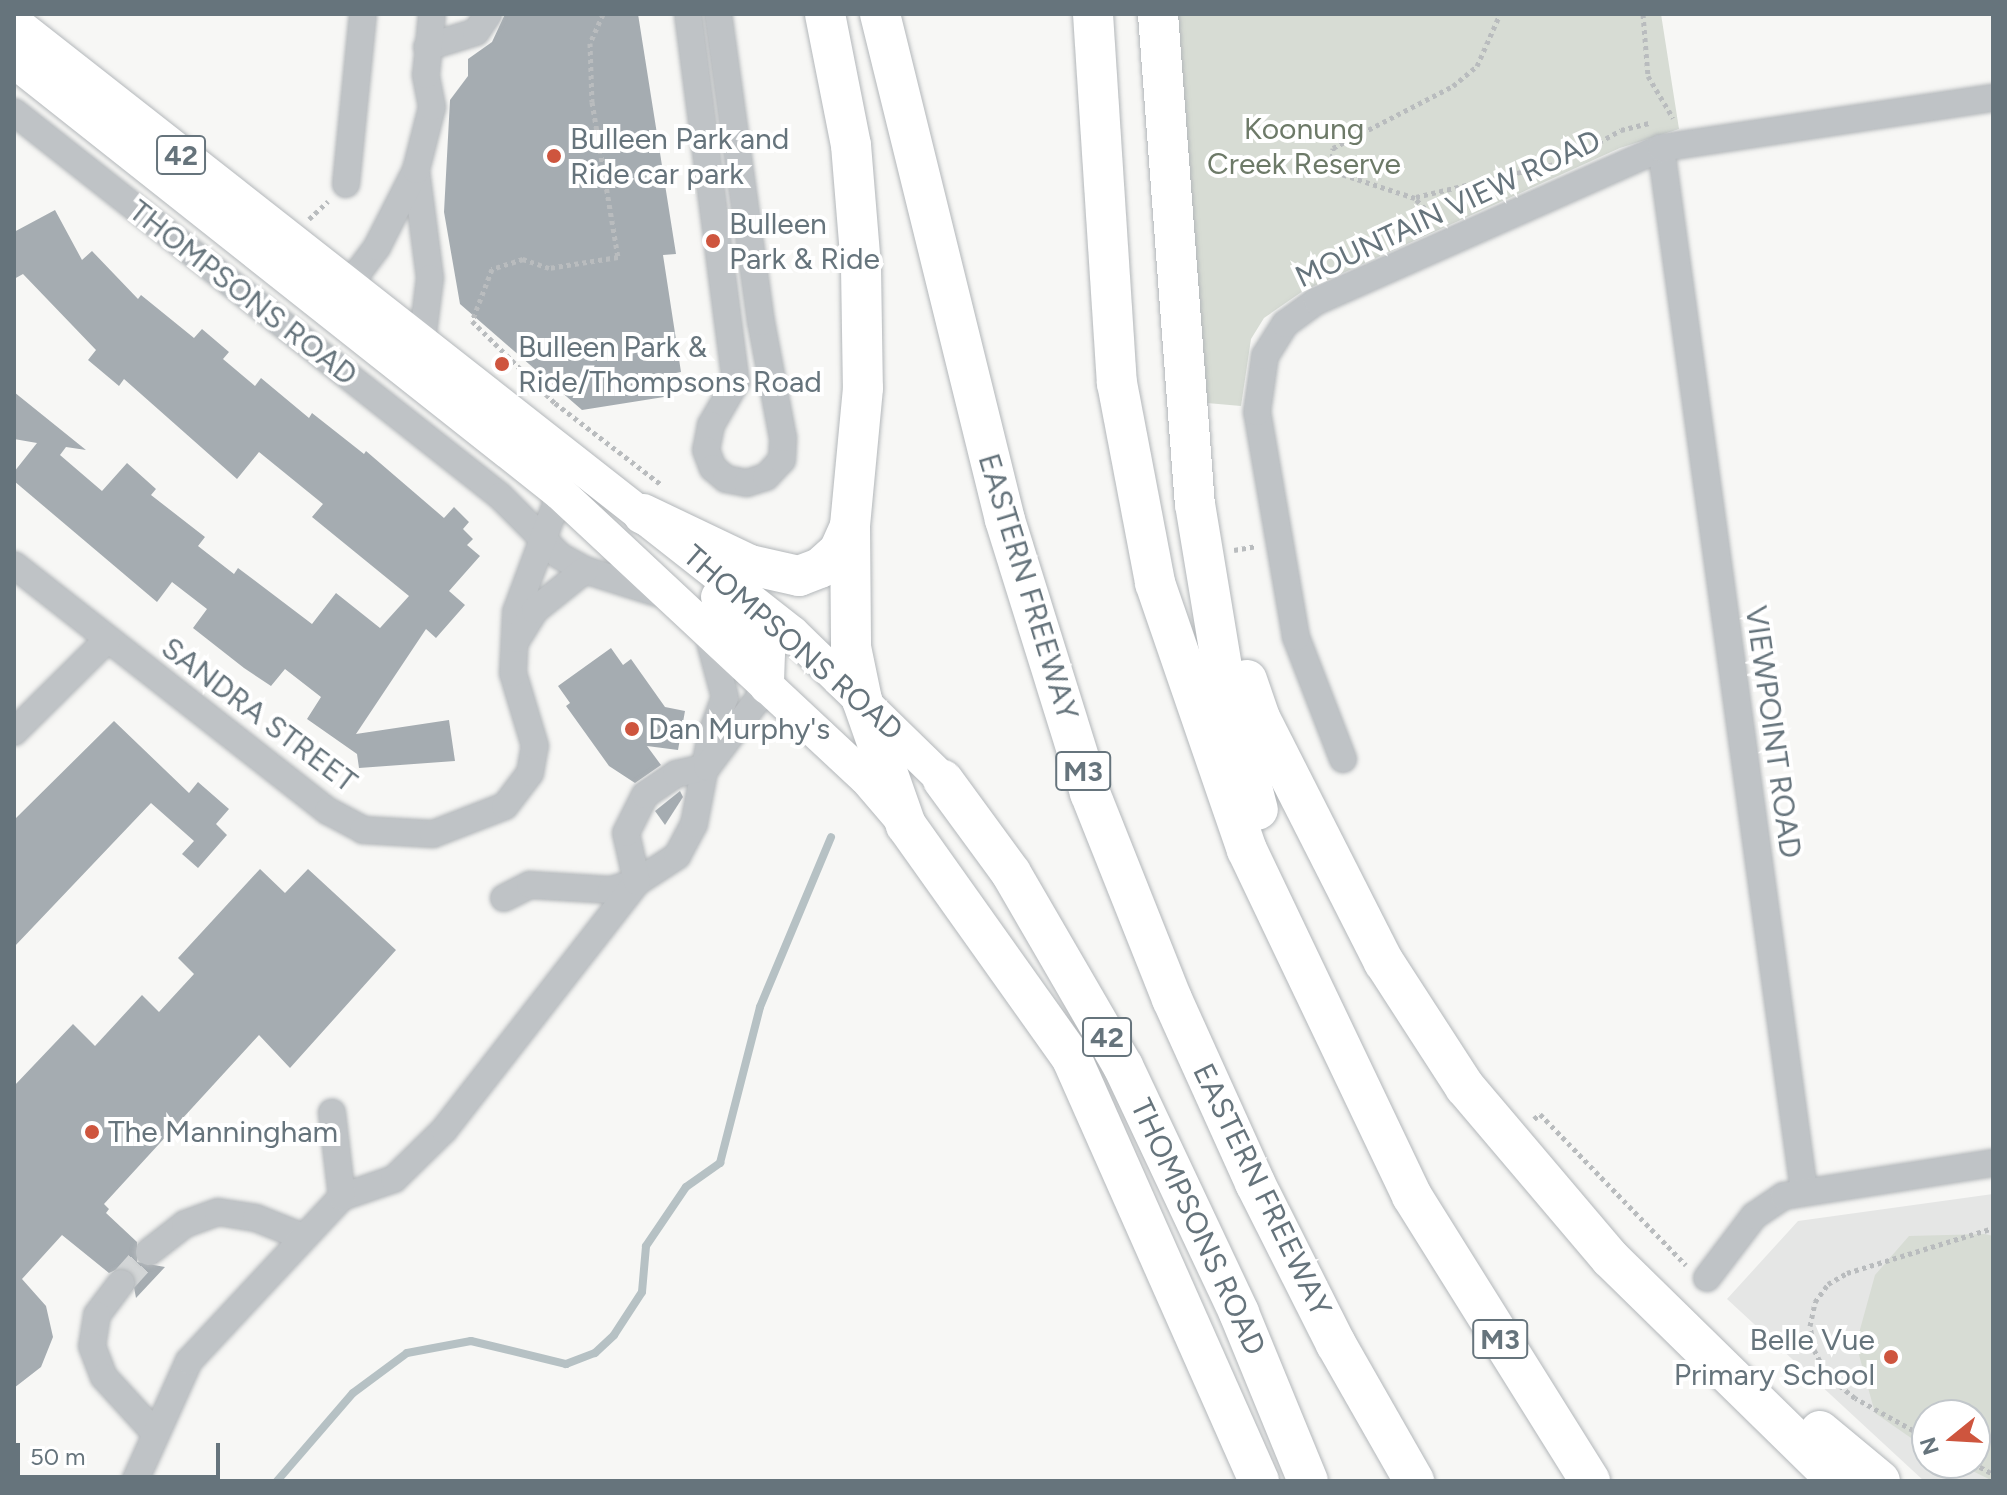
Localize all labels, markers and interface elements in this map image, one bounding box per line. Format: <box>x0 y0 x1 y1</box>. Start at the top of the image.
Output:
park label: Koonung Creek Reserve <box>1207 111 1401 182</box>
place label: Bulleen Park and Ride car park <box>570 121 789 192</box>
street label: MOUNTAIN VIEW ROAD <box>1290 122 1606 296</box>
road number: 42 <box>155 131 207 179</box>
marker: Bulleen Park and Ride car park <box>545 147 563 165</box>
street label: THOMPSONS ROAD <box>122 193 364 393</box>
place label: Bulleen Park & Ride <box>729 206 880 276</box>
marker: Bulleen Park & Ride <box>704 232 722 250</box>
place label: Bulleen Park & Ride/Thompsons Road <box>518 329 822 400</box>
marker: Bulleen Park & Ride/Thompsons Road <box>493 355 511 373</box>
street label: EASTERN FREEWAY <box>970 449 1086 725</box>
street label: THOMPSONS ROAD <box>676 538 910 748</box>
street label: VIEWPOINT ROAD <box>1737 604 1809 860</box>
street label: SANDRA STREET <box>154 630 364 800</box>
place label: Dan Murphy's <box>648 711 830 747</box>
marker: Dan Murphy's <box>623 720 641 738</box>
road number: M3 <box>1055 747 1111 795</box>
road number: 42 <box>1081 1013 1133 1061</box>
street label: EASTERN FREEWAY <box>1185 1058 1339 1322</box>
street label: THOMPSONS ROAD <box>1123 1093 1273 1361</box>
place label: The Manningham <box>108 1114 338 1150</box>
marker: The Manningham <box>83 1123 101 1141</box>
road number: M3 <box>1472 1315 1528 1363</box>
place label: Belle Vue Primary School <box>1674 1322 1875 1392</box>
marker: Belle Vue Primary School <box>1882 1348 1900 1366</box>
north arrow <box>1911 1399 1991 1479</box>
scale bar <box>20 1427 224 1477</box>
text: N <box>1914 1434 1945 1458</box>
text: 50 m <box>30 1442 86 1471</box>

